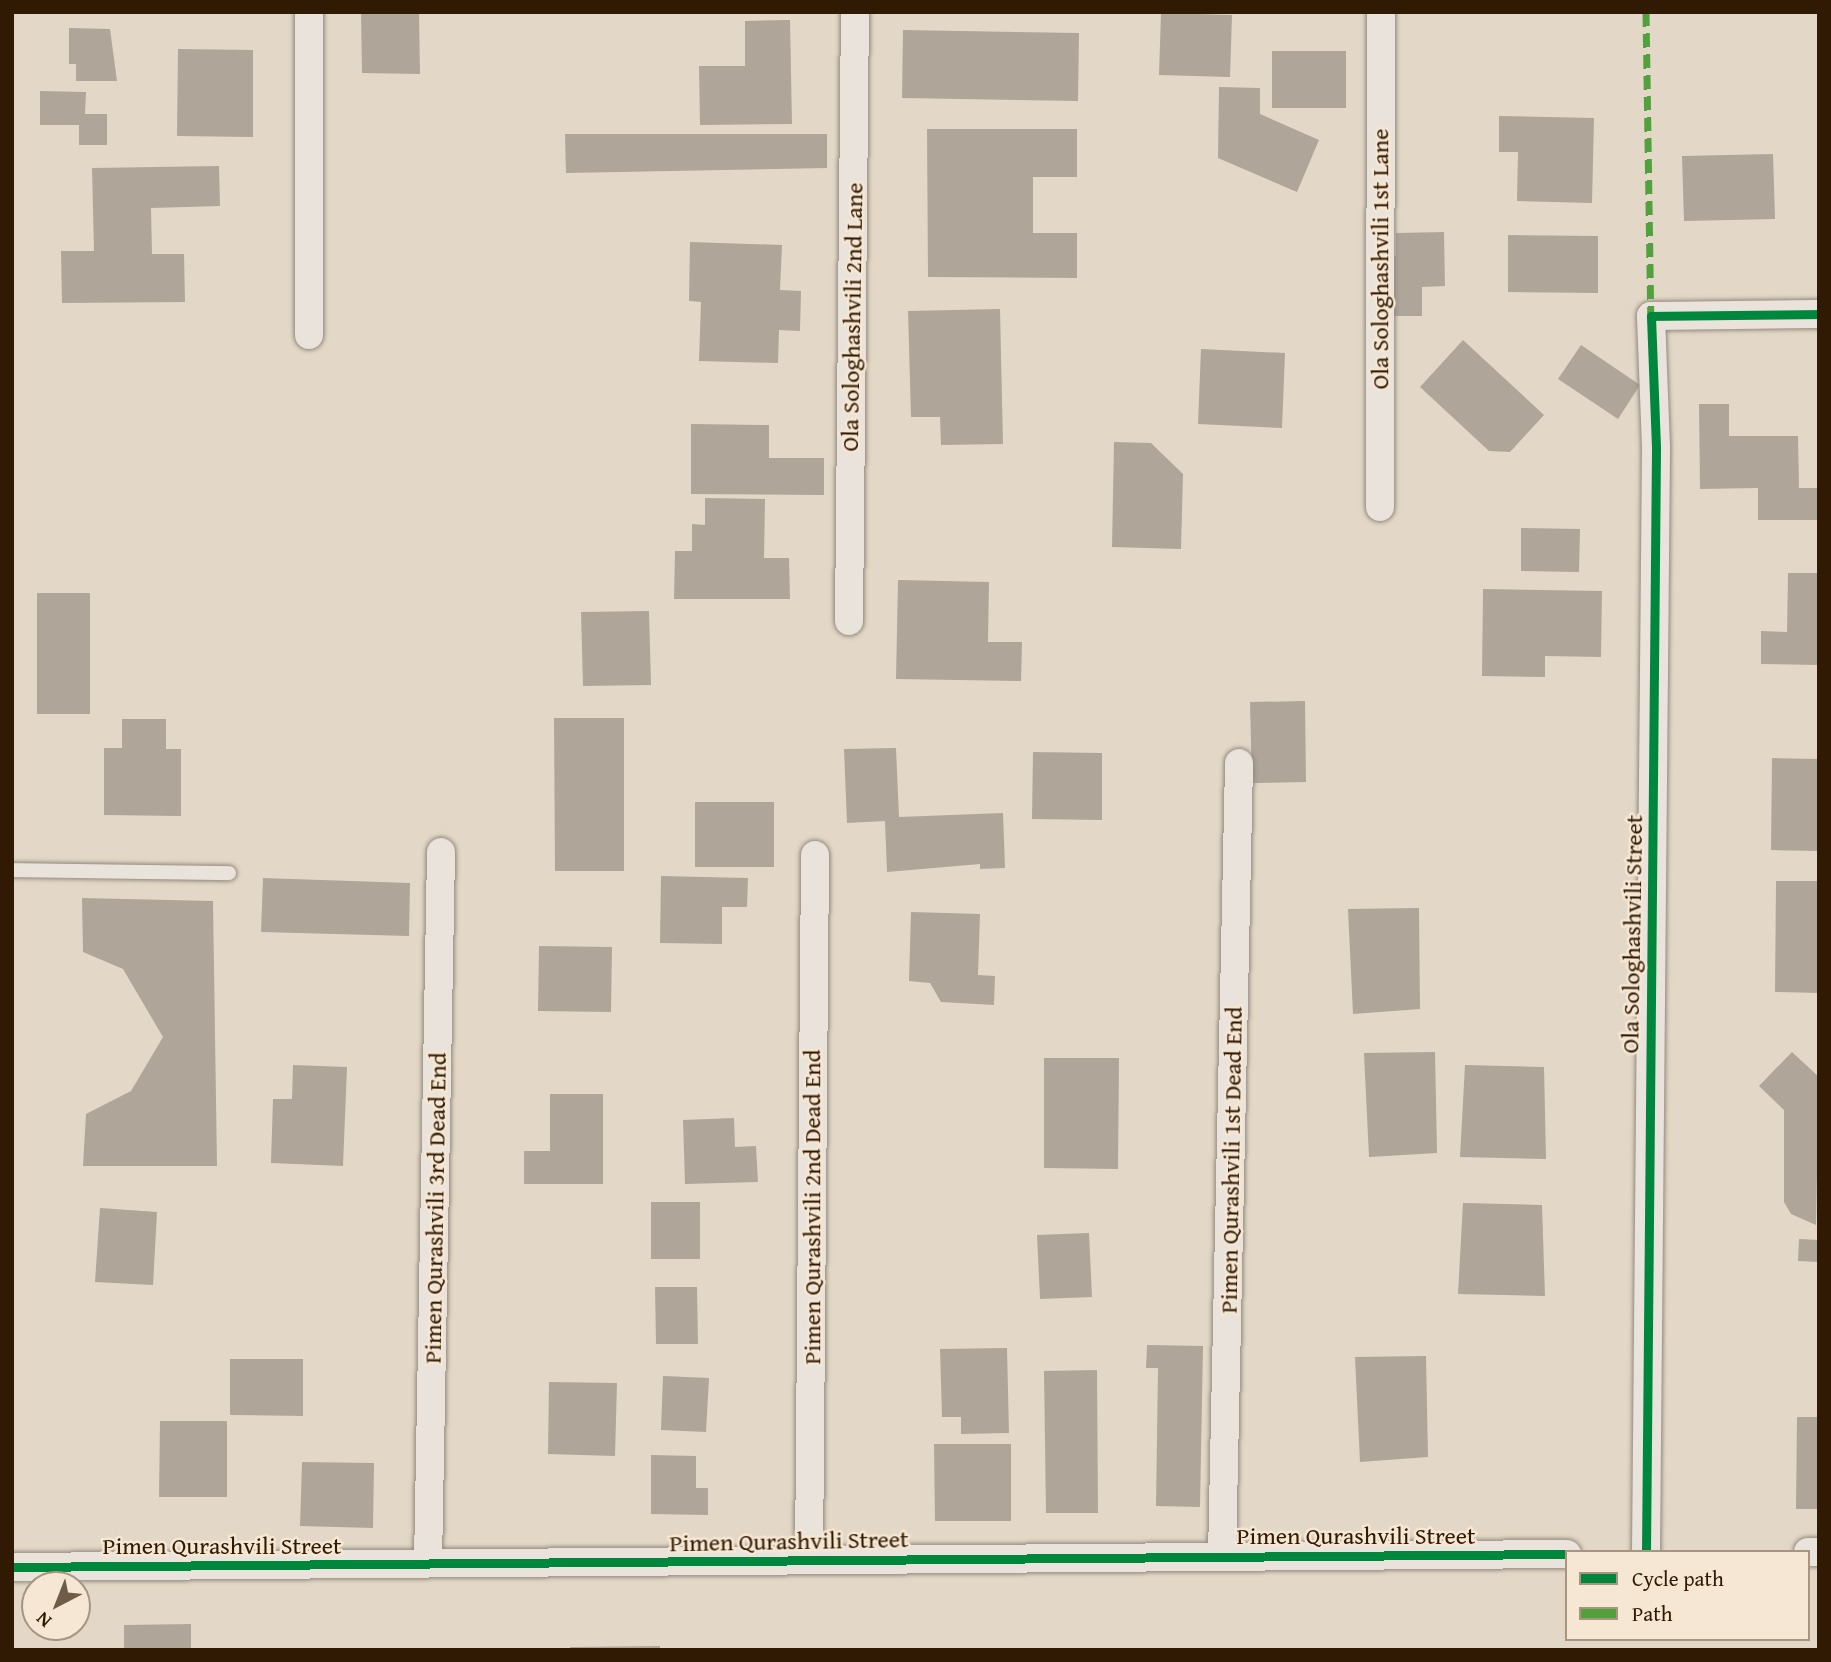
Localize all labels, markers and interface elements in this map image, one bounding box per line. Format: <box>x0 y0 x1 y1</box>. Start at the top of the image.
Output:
street label: Ola Sologhashvili 1st Lane <box>1366 129 1394 389</box>
street label: Ola Sologhashvili 2nd Lane <box>835 182 869 452</box>
street label: Ola Sologhashvili Street <box>1616 814 1648 1054</box>
street label: Pimen Qurashvili 1st Dead End <box>1214 1006 1248 1314</box>
street label: Pimen Qurashvili 2nd Dead End <box>798 1049 826 1365</box>
street label: Pimen Qurashvili 3rd Dead End <box>418 1052 452 1364</box>
street label: Pimen Qurashvili Street <box>1236 1522 1476 1550</box>
street label: Pimen Qurashvili Street <box>669 1525 909 1557</box>
street label: Pimen Qurashvili Street <box>102 1532 342 1560</box>
legend <box>1565 1550 1810 1641</box>
text: Cycle path <box>1632 1563 1724 1594</box>
north arrow <box>21 1571 91 1641</box>
text: Path <box>1632 1598 1672 1629</box>
text: N <box>29 1605 57 1635</box>

